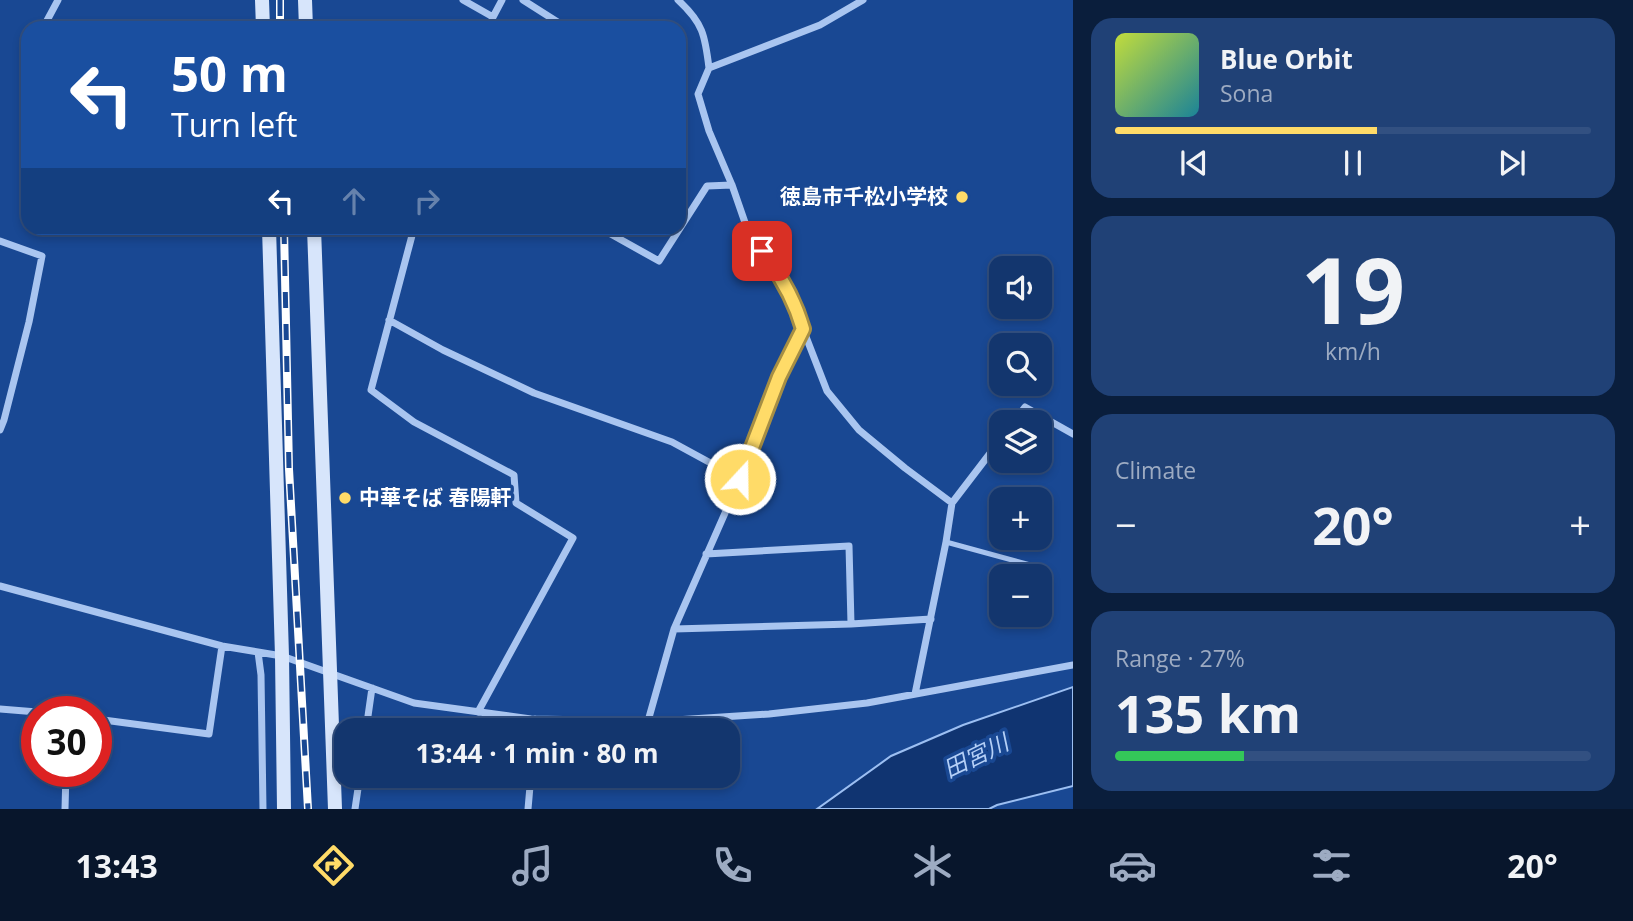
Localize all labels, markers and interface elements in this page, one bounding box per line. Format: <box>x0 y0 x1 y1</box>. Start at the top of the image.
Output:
text: 50 m <box>171 40 288 106</box>
text: Blue Orbit <box>1220 41 1353 77</box>
icon: left <box>56 49 147 140</box>
text: Sona <box>1220 77 1273 109</box>
text: Turn left <box>171 103 297 146</box>
icon: previous <box>1175 144 1213 182</box>
icon: pause <box>1334 144 1372 182</box>
icon: next <box>1493 144 1531 182</box>
icon: left <box>262 182 300 220</box>
icon: ahead <box>335 182 373 220</box>
icon: right <box>408 182 446 220</box>
place label: 徳島市千松小学校 <box>780 182 948 210</box>
marker: 徳島市千松小学校 <box>954 189 970 205</box>
pin <box>732 221 792 281</box>
text: 19 <box>1301 227 1405 351</box>
icon: arrive <box>743 232 781 270</box>
map controls <box>989 256 1052 627</box>
button: sound <box>989 256 1052 319</box>
button: search <box>989 333 1052 396</box>
text: km/h <box>1325 335 1381 367</box>
button: layers <box>989 410 1052 473</box>
position arrow <box>703 442 777 516</box>
text: Climate <box>1115 454 1196 486</box>
place label: 中華そば 春陽軒 <box>359 483 511 511</box>
button: + <box>989 487 1052 550</box>
text: 20° <box>1312 489 1394 560</box>
marker: 中華そば 春陽軒 <box>337 490 353 506</box>
text: − <box>1115 498 1137 550</box>
text: + <box>1569 498 1591 550</box>
button: − <box>989 564 1052 627</box>
text: Range · 27% <box>1115 642 1245 674</box>
text: 135 km <box>1115 677 1301 748</box>
speed limit sign: 30 <box>21 696 112 787</box>
water label: 田宮川 <box>938 724 1016 785</box>
text: 13:44 · 1 min · 80 m <box>416 735 658 771</box>
icon: directions <box>309 841 358 890</box>
icon: music <box>508 841 557 890</box>
icon: phone <box>708 841 757 890</box>
icon: climate <box>908 841 957 890</box>
icon: car <box>1108 841 1157 890</box>
icon: filters <box>1307 841 1356 890</box>
text: 13:43 <box>75 844 158 887</box>
text: 20° <box>1507 844 1558 887</box>

